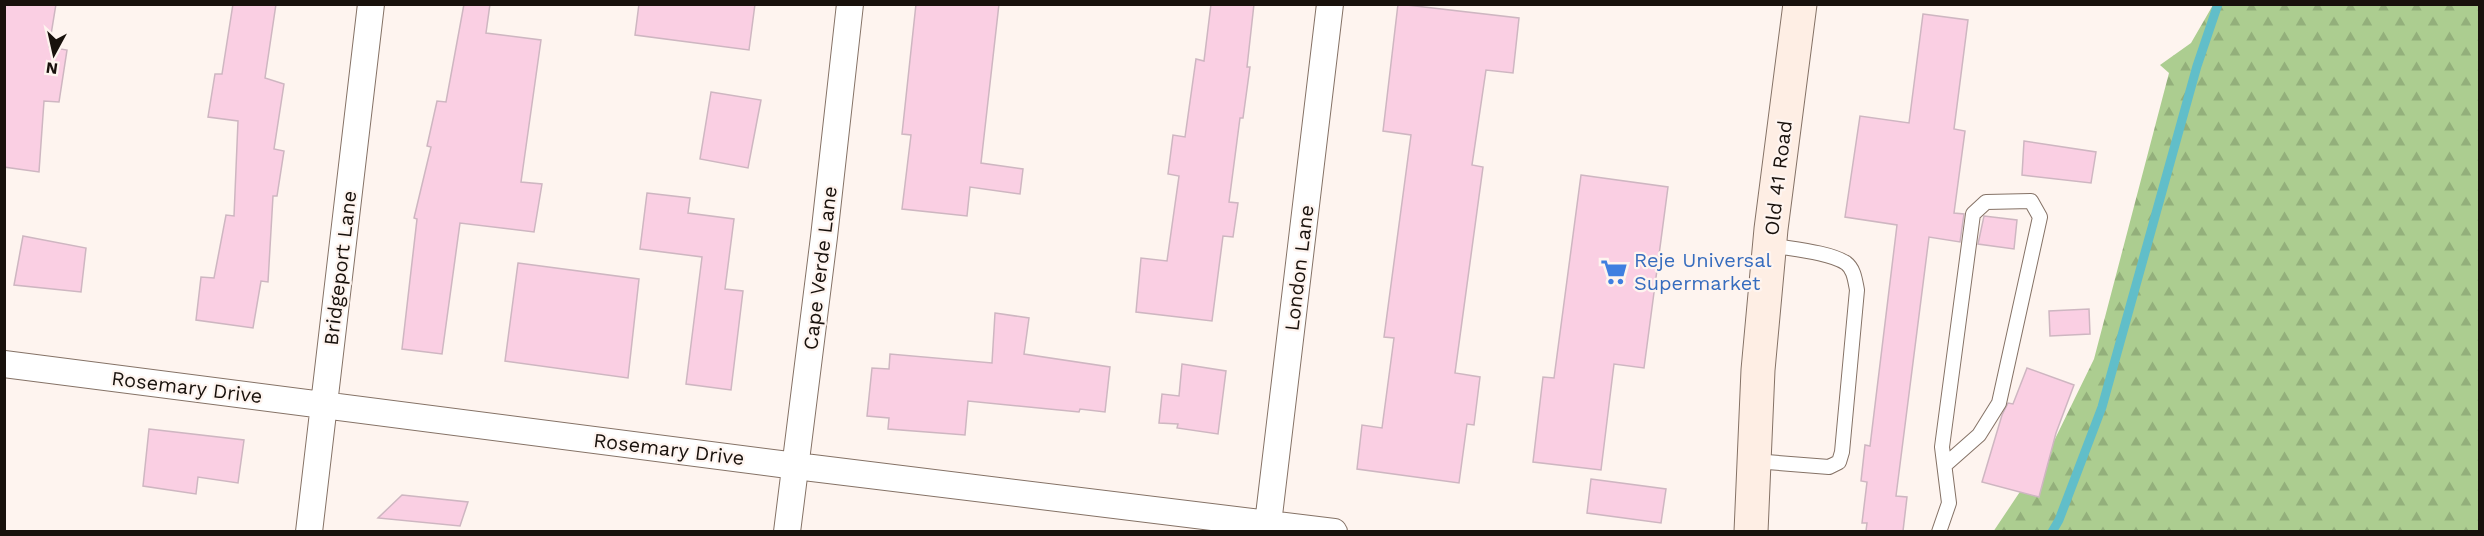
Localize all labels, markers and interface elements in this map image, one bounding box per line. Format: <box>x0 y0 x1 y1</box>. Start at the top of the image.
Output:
north arrow <box>24 24 84 84</box>
text: N <box>45 58 59 79</box>
street label: Old 41 Road <box>1759 119 1797 237</box>
street label: Cape Verde Lane <box>798 185 842 351</box>
street label: Bridgeport Lane <box>319 189 361 347</box>
street label: London Lane <box>1279 204 1319 332</box>
place label: Reje Universal Supermarket <box>1634 248 1772 295</box>
supermarket icon: Reje Universal Supermarket <box>1599 257 1629 287</box>
street label: Rosemary Drive <box>110 366 264 408</box>
street label: Rosemary Drive <box>592 428 746 470</box>

